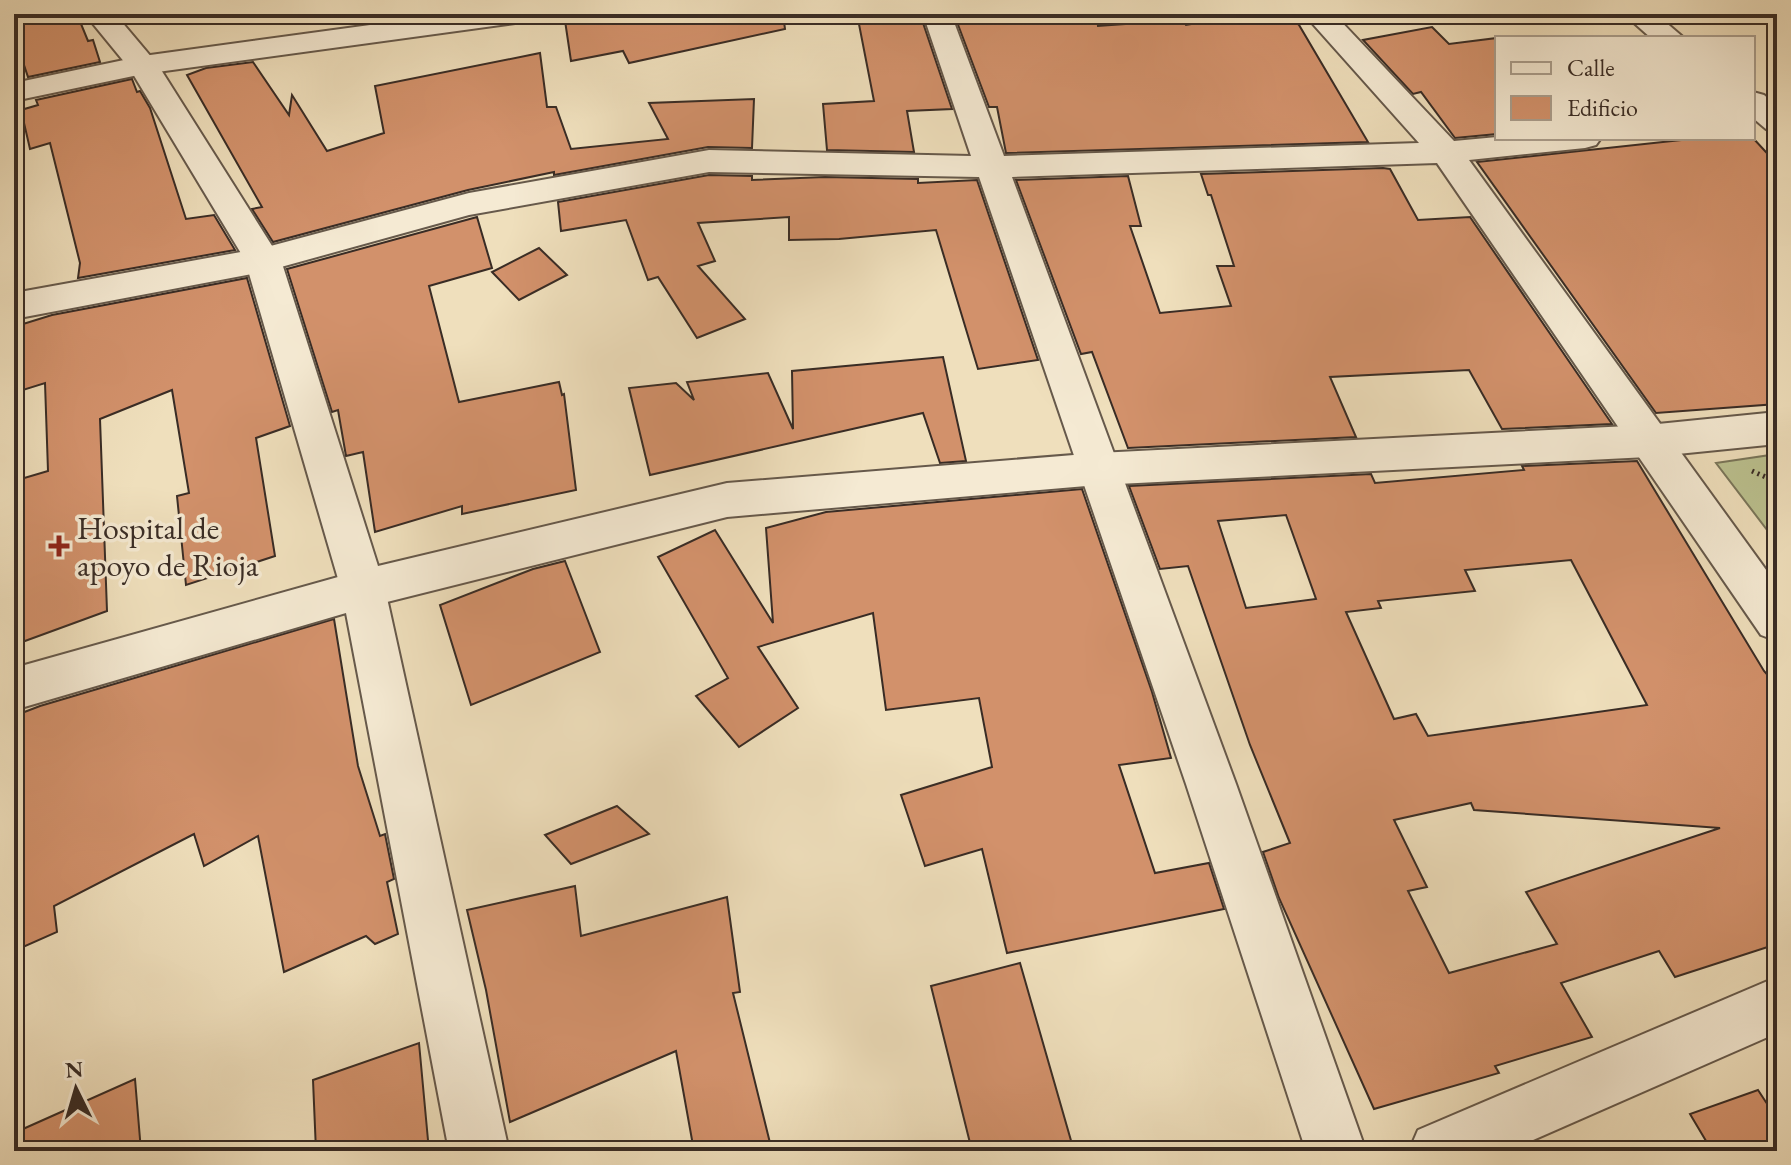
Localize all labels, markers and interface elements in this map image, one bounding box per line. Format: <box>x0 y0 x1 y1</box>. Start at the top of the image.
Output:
legend <box>1495 36 1755 140</box>
text: Calle <box>1567 52 1615 83</box>
text: Edificio <box>1567 92 1638 123</box>
place label: Hospital de apoyo de Rioja <box>77 507 259 586</box>
marker: Hospital de apoyo de Rioja <box>48 535 70 557</box>
north arrow <box>36 1049 116 1129</box>
text: N <box>64 1054 85 1085</box>

